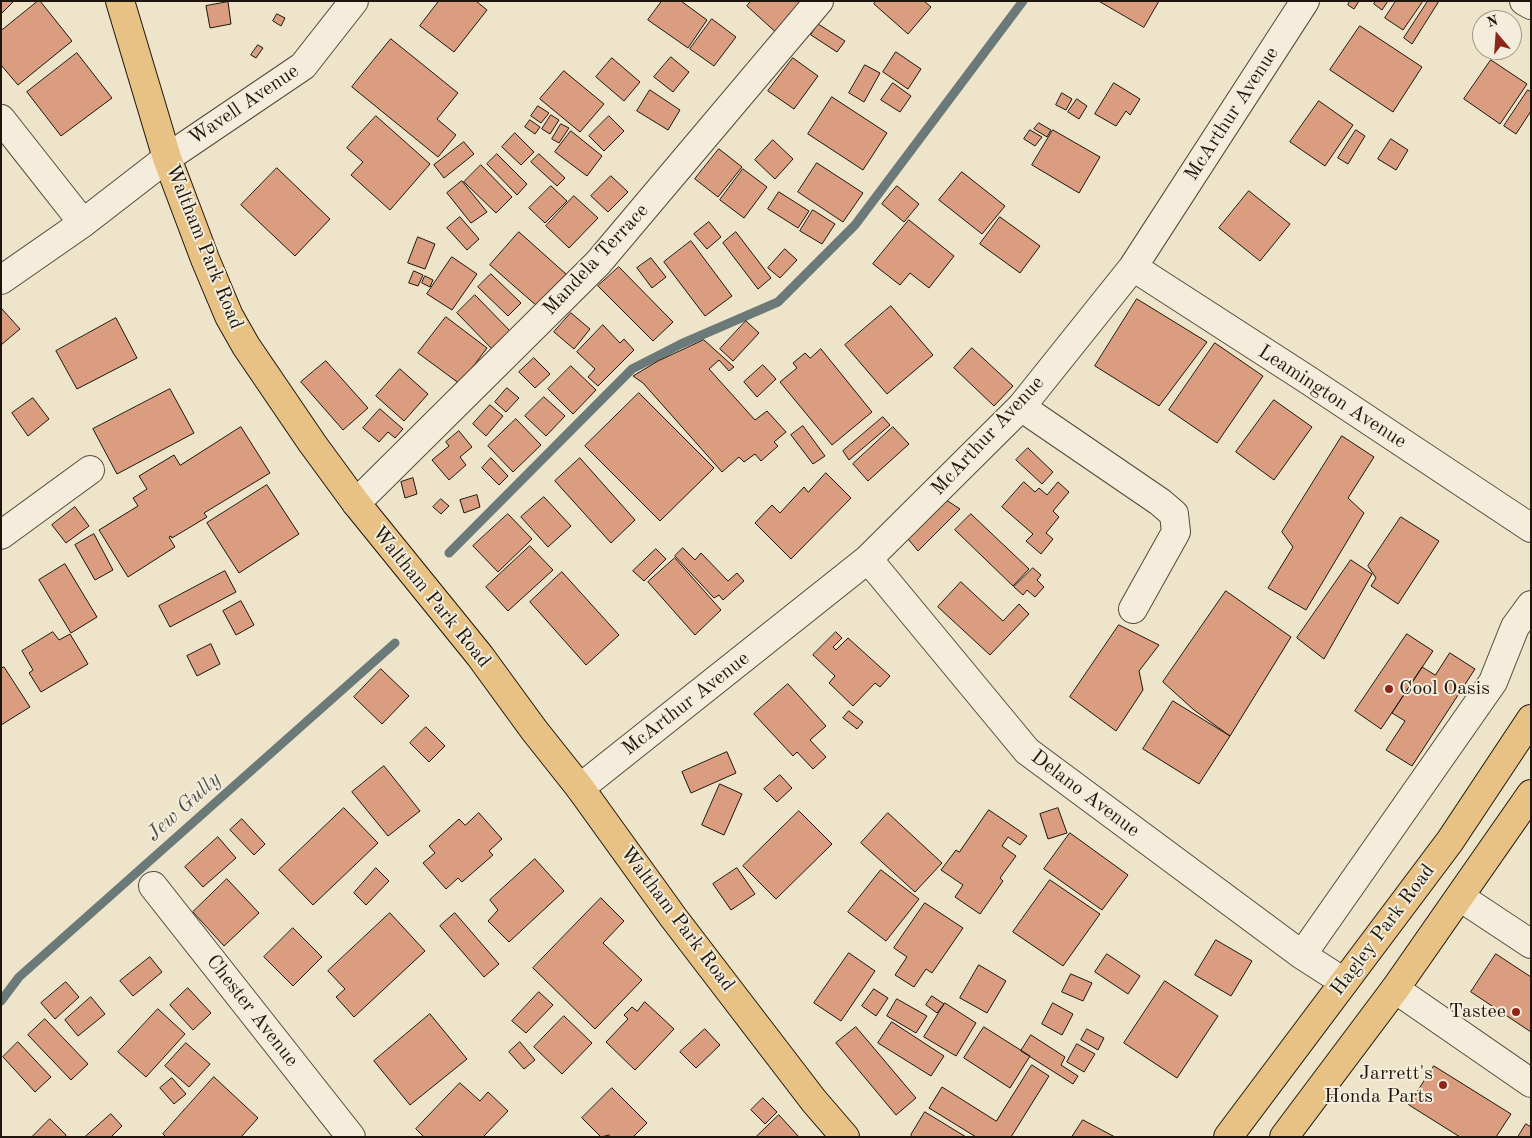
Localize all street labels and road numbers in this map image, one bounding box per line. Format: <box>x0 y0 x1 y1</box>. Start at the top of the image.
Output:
street label: McArthur Avenue <box>1180 43 1284 185</box>
street label: Wavell Avenue <box>184 59 304 151</box>
street label: Waltham Park Road <box>160 161 248 333</box>
street label: Mandela Terrace <box>538 199 654 321</box>
street label: Leamington Avenue <box>1253 340 1411 454</box>
street label: McArthur Avenue <box>926 371 1050 501</box>
street label: Waltham Park Road <box>366 521 496 673</box>
street label: McArthur Avenue <box>618 647 754 761</box>
street label: Delano Avenue <box>1026 745 1144 843</box>
street label: Waltham Park Road <box>615 842 739 996</box>
street label: Hagley Park Road <box>1326 859 1440 1001</box>
street label: Chester Avenue <box>201 950 303 1072</box>

